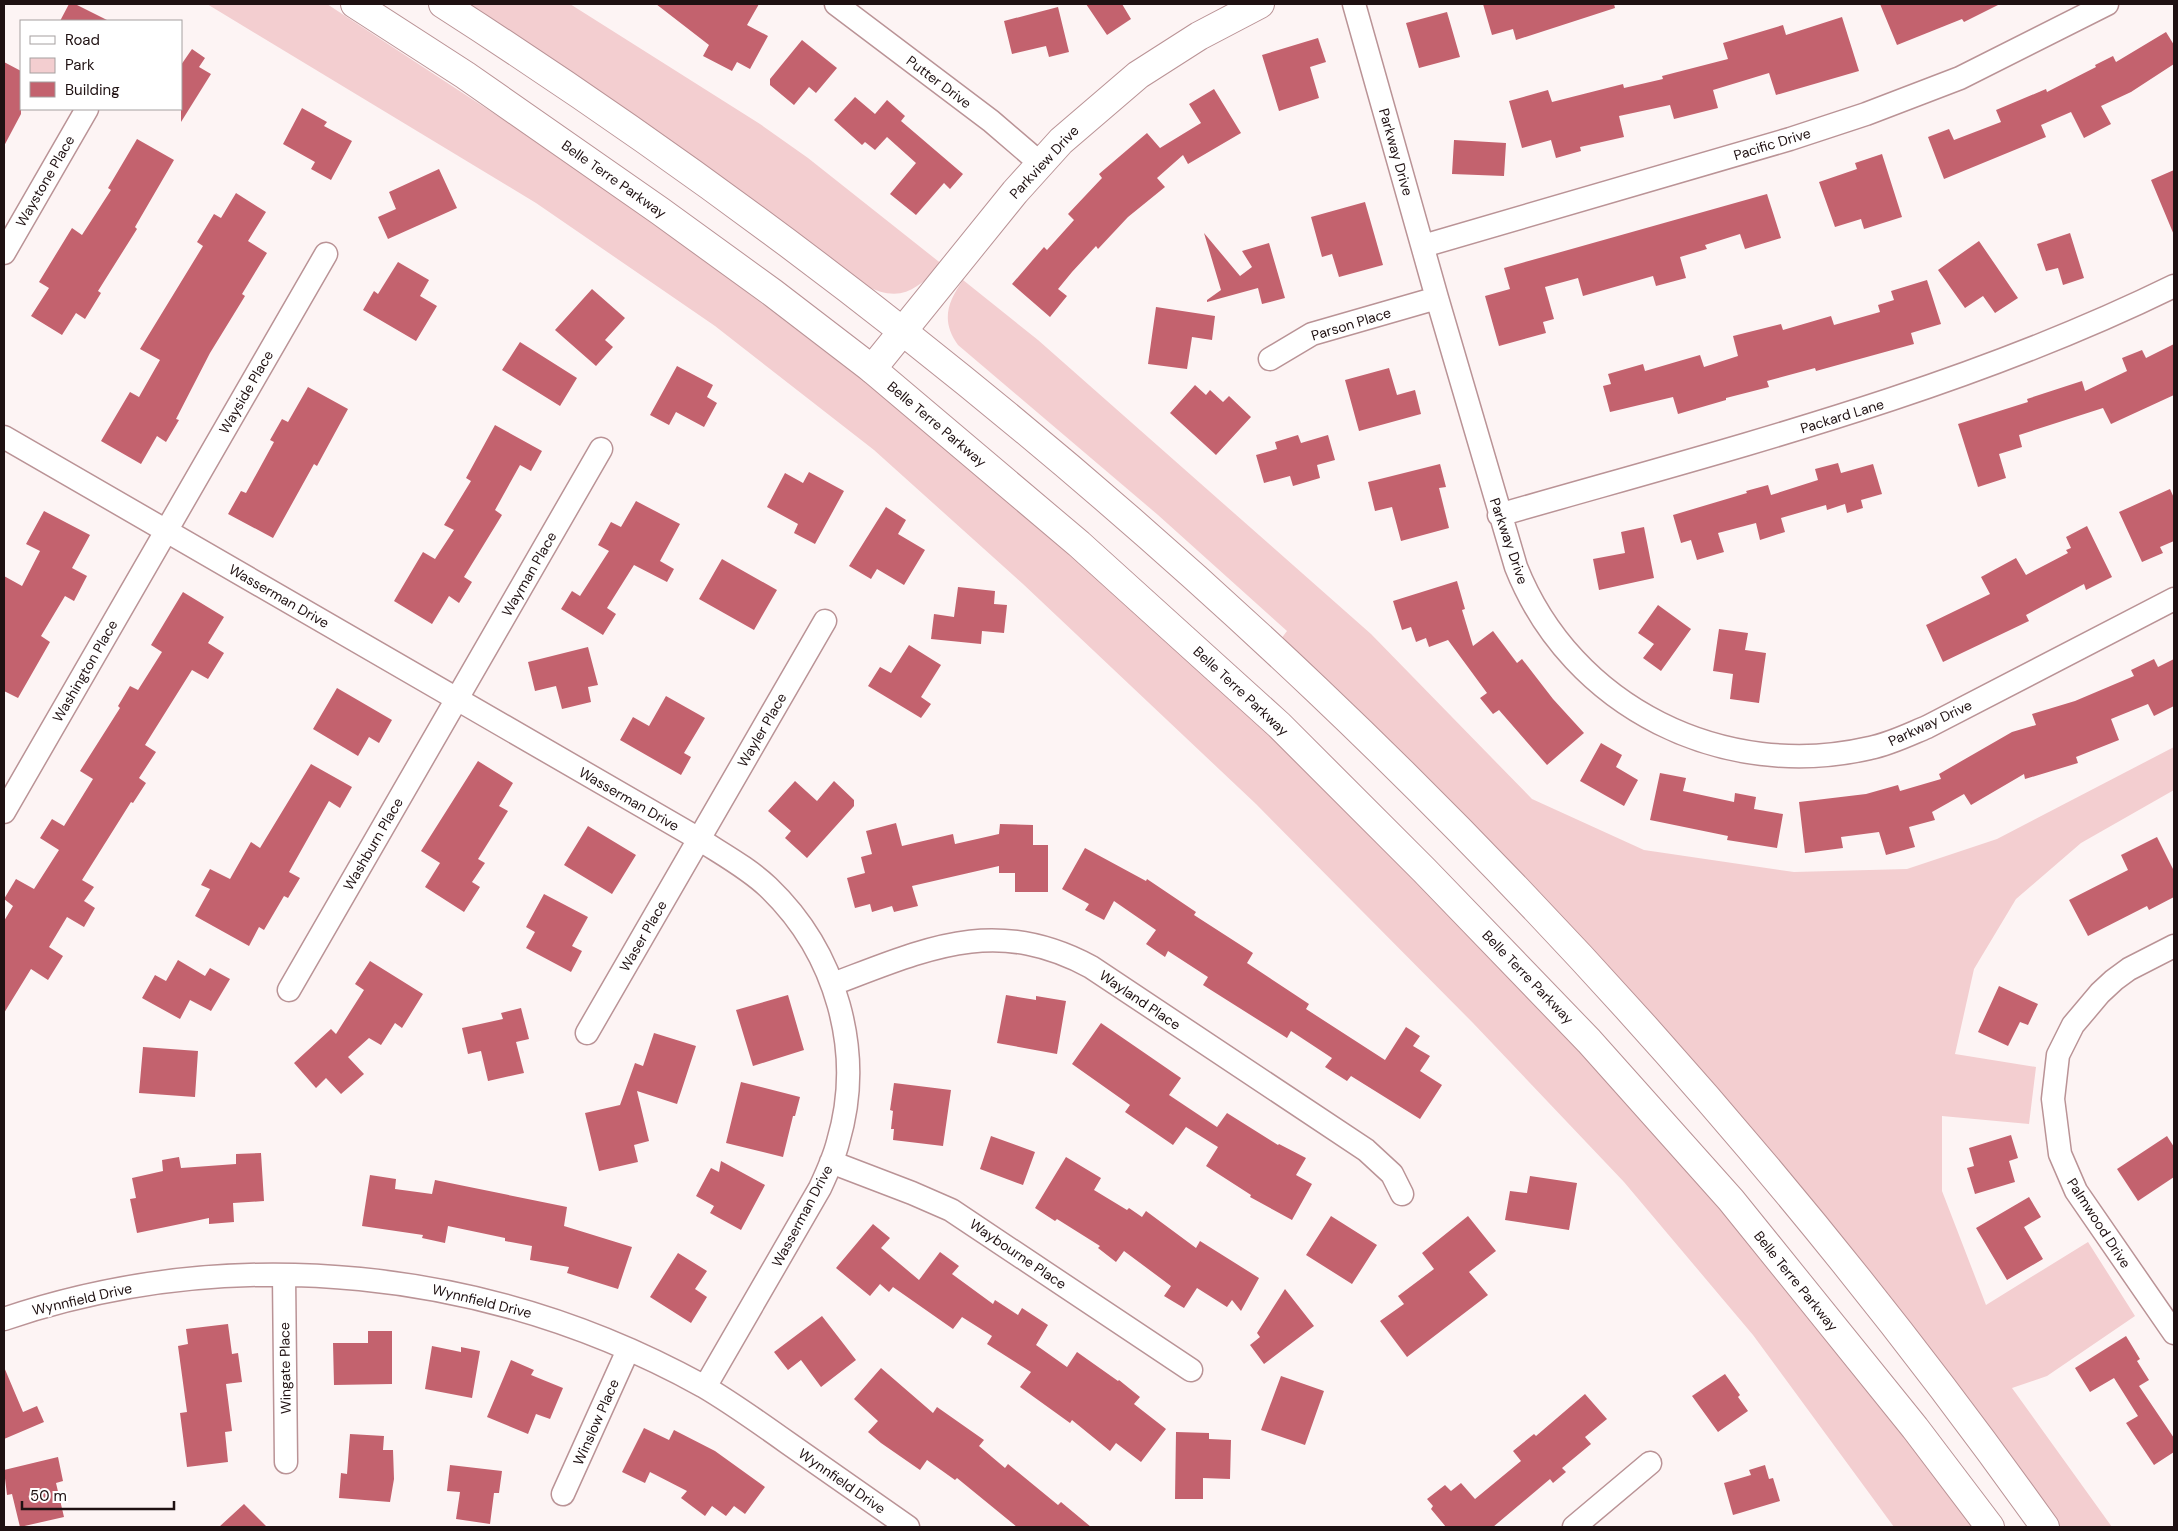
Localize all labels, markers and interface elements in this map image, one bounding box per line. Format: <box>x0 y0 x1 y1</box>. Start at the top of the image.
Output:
legend <box>20 20 182 110</box>
text: Road <box>65 30 100 50</box>
street label: Putter Drive <box>903 52 975 112</box>
text: Park <box>65 55 95 75</box>
text: Building <box>65 80 120 100</box>
street label: Parkway Drive <box>1375 106 1417 198</box>
street label: Parkview Drive <box>1005 122 1083 202</box>
street label: Pacific Drive <box>1731 124 1813 164</box>
street label: Waystone Place <box>12 132 78 230</box>
street label: Belle Terre Parkway <box>558 136 670 222</box>
street label: Parson Place <box>1309 303 1393 345</box>
street label: Wayside Place <box>215 347 277 437</box>
street label: Belle Terre Parkway <box>884 377 990 471</box>
street label: Packard Lane <box>1798 395 1886 437</box>
street label: Parkway Drive <box>1486 495 1532 587</box>
street label: Wayman Place <box>498 528 560 620</box>
street label: Wasserman Drive <box>226 560 332 632</box>
street label: Washington Place <box>48 617 122 725</box>
street label: Belle Terre Parkway <box>1190 642 1293 740</box>
street label: Wayler Place <box>733 690 791 770</box>
street label: Parkway Drive <box>1885 696 1975 750</box>
street label: Wasserman Drive <box>576 763 682 835</box>
street label: Washburn Place <box>339 794 407 894</box>
street label: Waser Place <box>615 897 671 975</box>
street label: Belle Terre Parkway <box>1478 926 1578 1028</box>
street label: Wayland Place <box>1096 966 1184 1034</box>
street label: Wasserman Drive <box>768 1162 836 1270</box>
street label: Palmwood Drive <box>2063 1175 2135 1271</box>
street label: Waybourne Place <box>966 1215 1070 1293</box>
street label: Belle Terre Parkway <box>1750 1227 1842 1335</box>
street label: Wynnfield Drive <box>30 1279 134 1319</box>
street label: Wynnfield Drive <box>430 1280 534 1322</box>
street label: Wingate Place <box>275 1322 295 1414</box>
street label: Winslow Place <box>569 1376 623 1468</box>
street label: Wynnfield Drive <box>795 1444 889 1518</box>
scale bar <box>22 1478 175 1510</box>
text: 50 m <box>30 1486 67 1506</box>

